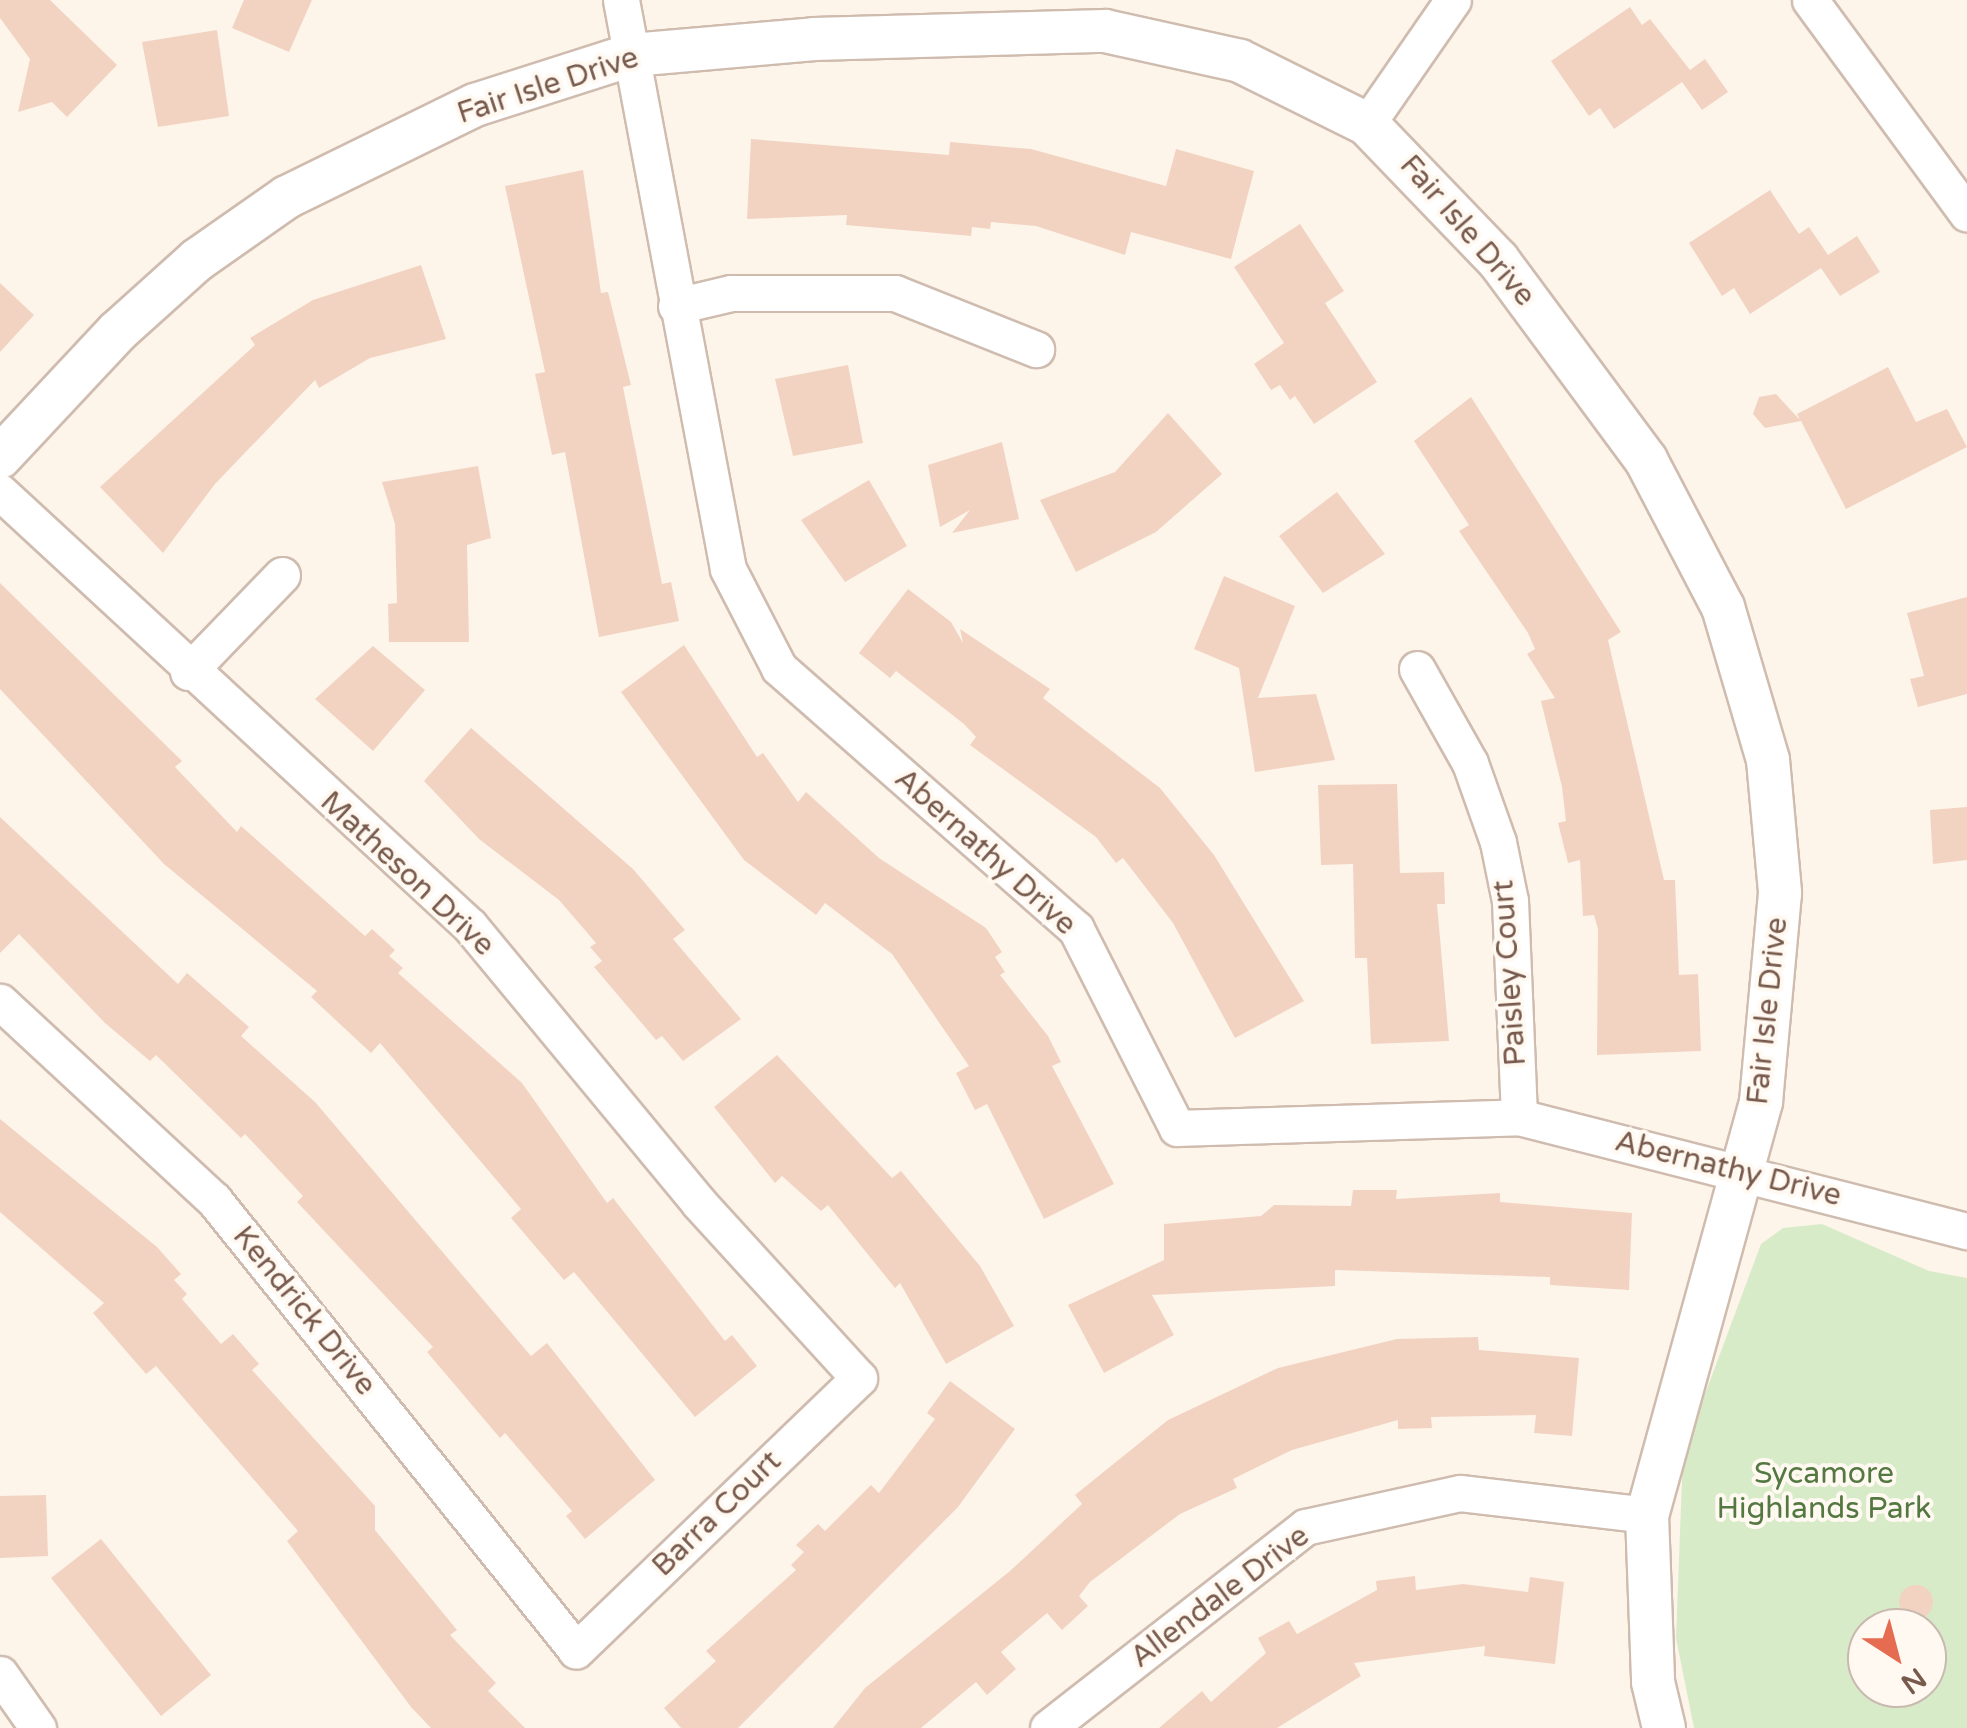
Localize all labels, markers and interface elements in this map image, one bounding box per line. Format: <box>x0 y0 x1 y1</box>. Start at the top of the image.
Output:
street label: Fair Isle Drive <box>453 40 643 132</box>
street label: Fair Isle Drive <box>1392 148 1542 314</box>
street label: Abernathy Drive <box>887 761 1083 943</box>
street label: Matheson Drive <box>313 784 501 964</box>
street label: Paisley Court <box>1486 879 1534 1067</box>
street label: Fair Isle Drive <box>1740 915 1796 1107</box>
street label: Abernathy Drive <box>1611 1124 1845 1214</box>
street label: Kendrick Drive <box>225 1219 383 1403</box>
street label: Barra Court <box>645 1444 789 1584</box>
park label: Sycamore Highlands Park <box>1717 1456 1931 1526</box>
street label: Allendale Drive <box>1124 1518 1316 1676</box>
north arrow <box>1847 1608 1947 1708</box>
text: N <box>1894 1660 1933 1701</box>

